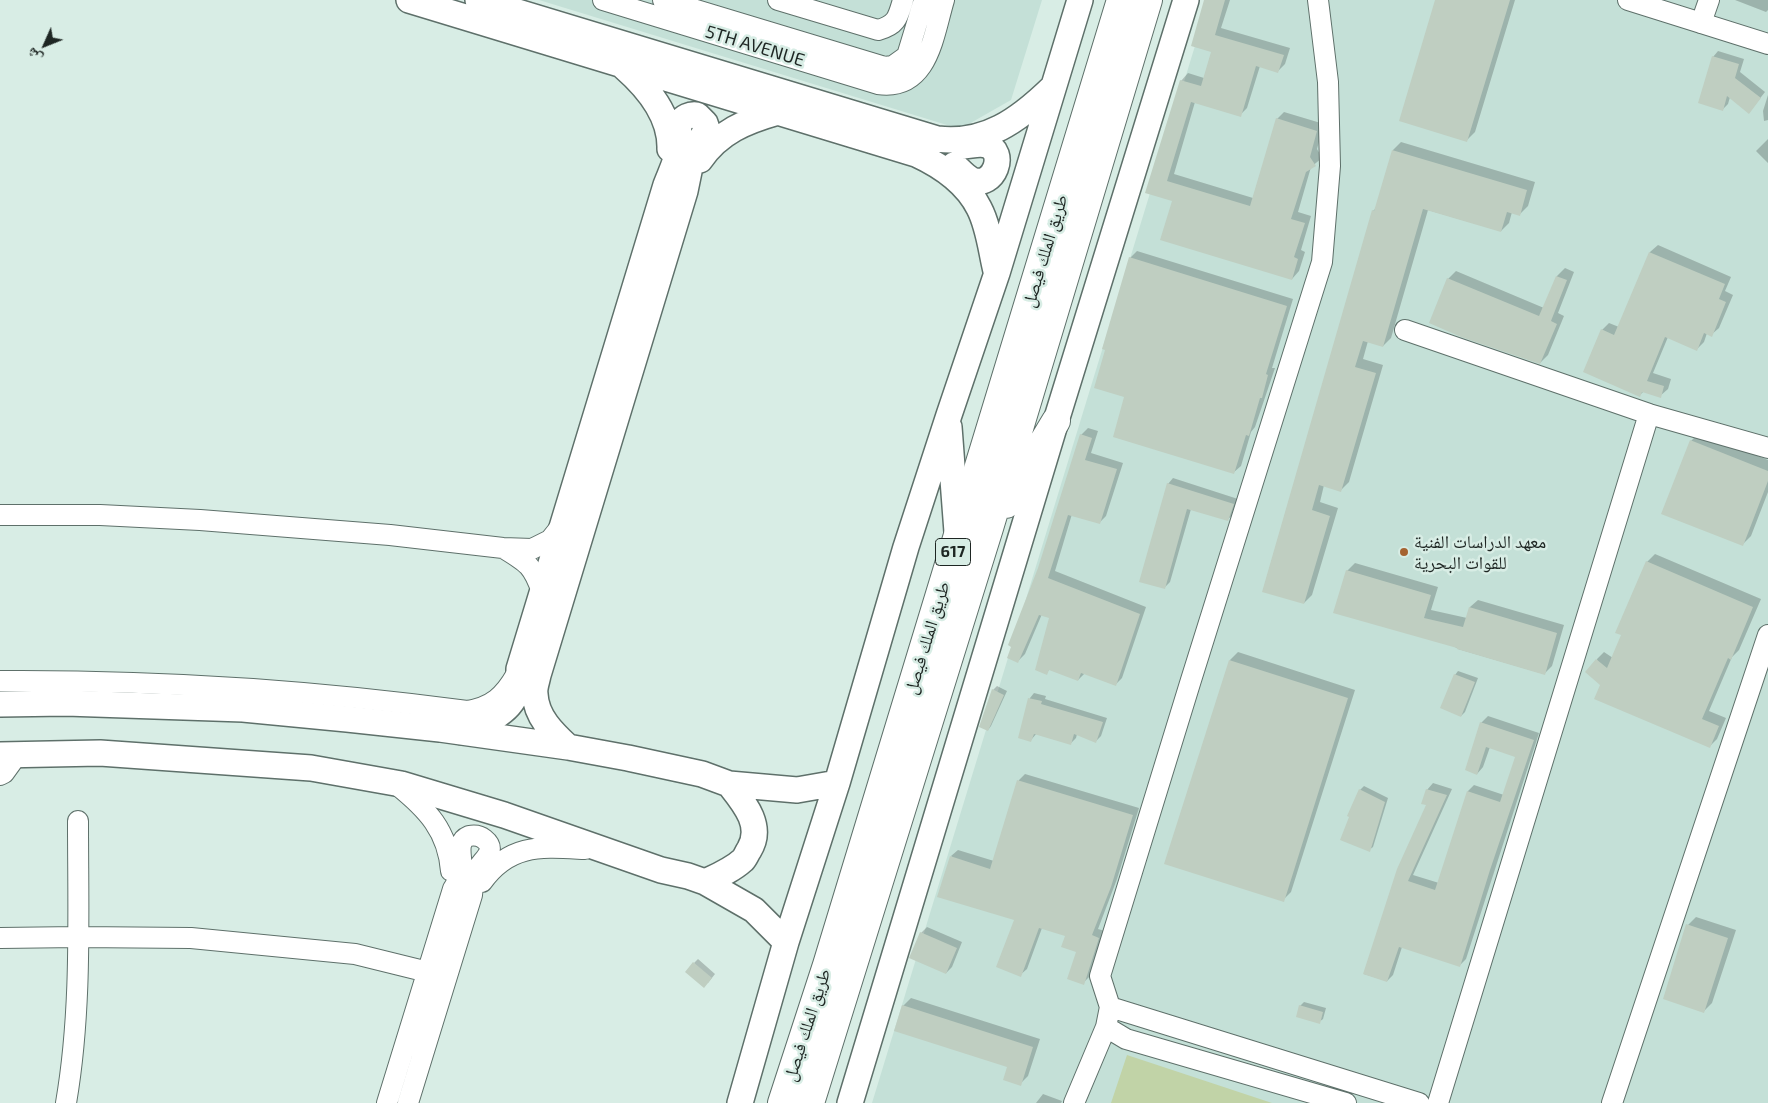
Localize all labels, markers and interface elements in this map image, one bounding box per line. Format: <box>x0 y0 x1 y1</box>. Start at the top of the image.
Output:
north arrow <box>20 20 70 70</box>
street label: 5TH AVENUE <box>703 21 807 71</box>
text: ش <box>23 45 45 67</box>
street label: طريق الملك فيصل <box>1018 192 1072 310</box>
place label: معهد الدراسات الفنية للقوات البحرية <box>1414 531 1546 574</box>
road number: 617 <box>936 538 970 566</box>
marker: معهد الدراسات الفنية للقوات البحرية <box>1398 546 1410 558</box>
street label: طريق الملك فيصل <box>900 579 954 697</box>
street label: طريق الملك فيصل <box>779 966 835 1084</box>

